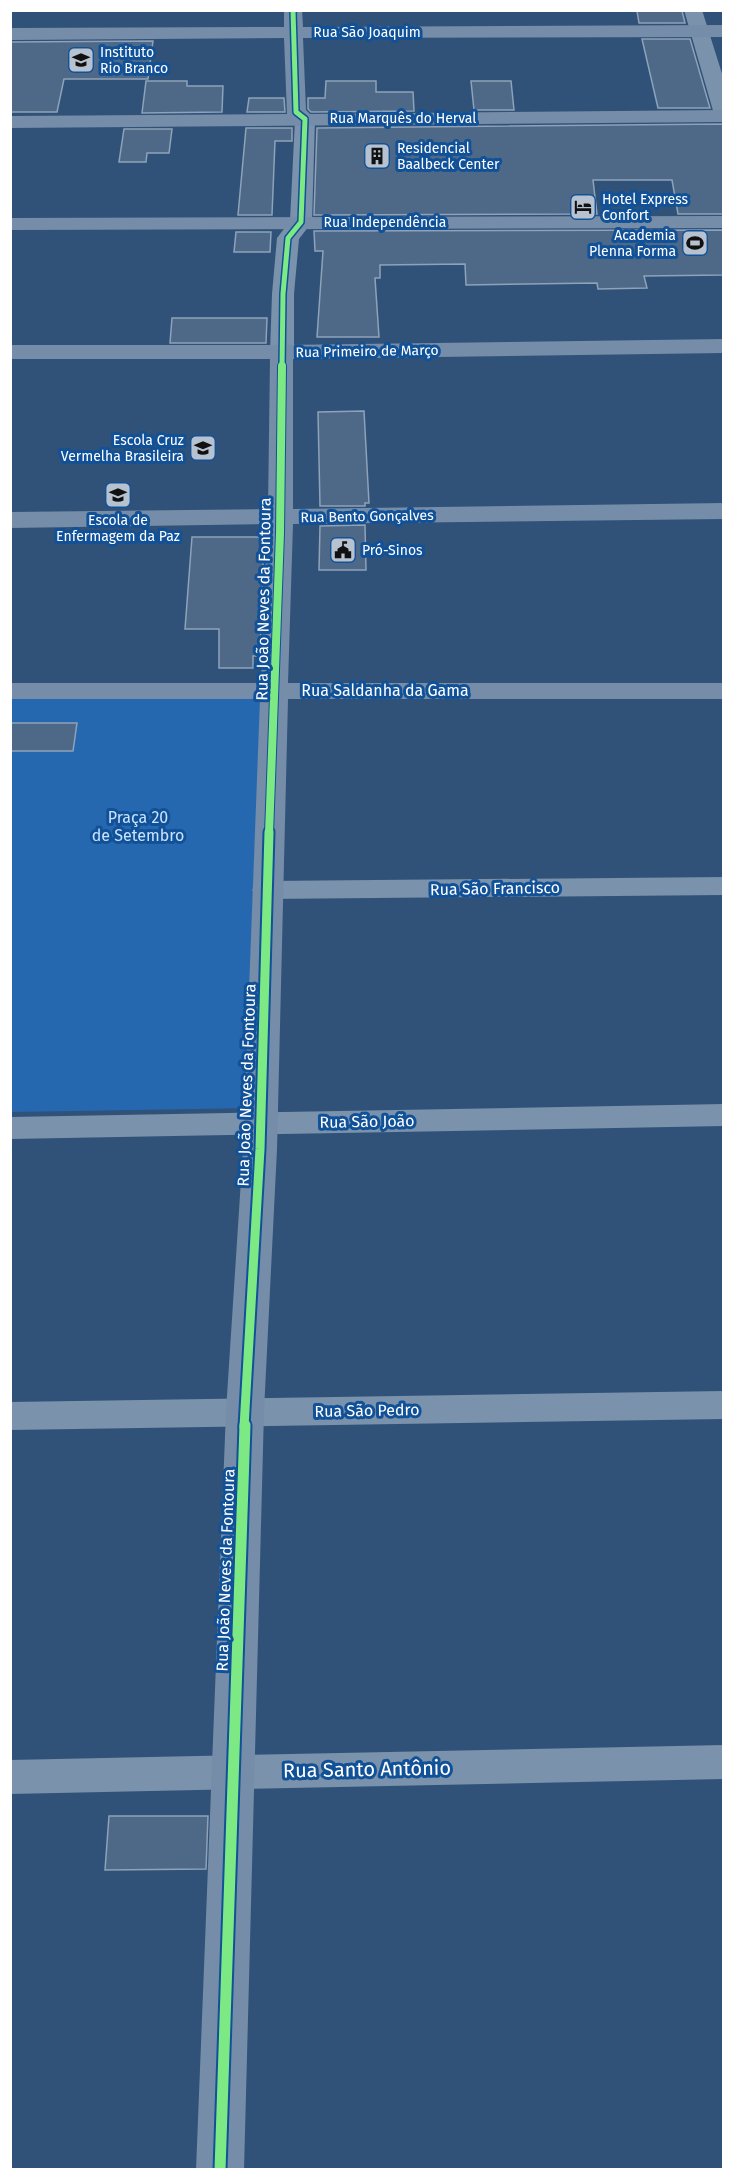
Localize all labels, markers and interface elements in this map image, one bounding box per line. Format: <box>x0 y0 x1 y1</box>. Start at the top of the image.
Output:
street label: Rua São Joaquim <box>313 24 421 41</box>
place label: Instituto Rio Branco <box>100 44 168 77</box>
school or university icon: Instituto Rio Branco <box>66 45 96 75</box>
street label: Rua Marquês do Herval <box>330 110 476 127</box>
place label: Residencial Baalbeck Center <box>397 140 500 173</box>
building icon: Residencial Baalbeck Center <box>362 141 392 171</box>
place label: Hotel Express Confort <box>602 191 689 224</box>
hotel icon: Hotel Express Confort <box>568 192 598 222</box>
street label: Rua Independência <box>324 214 446 231</box>
place label: Academia Plenna Forma <box>589 227 676 260</box>
sports icon: Academia Plenna Forma <box>680 228 710 258</box>
street label: Rua Primeiro de Março <box>295 342 439 361</box>
place label: Escola Cruz Vermelha Brasileira <box>61 432 184 465</box>
school or university icon: Escola Cruz Vermelha Brasileira <box>188 433 218 463</box>
school or university icon: Escola de Enfermagem da Paz <box>103 480 133 510</box>
street label: Rua João Neves da Fontoura <box>252 497 275 701</box>
street label: Rua Bento Gonçalves <box>300 507 434 526</box>
place label: Escola de Enfermagem da Paz <box>56 512 180 545</box>
public building icon: Pró-Sinos <box>328 535 358 565</box>
place label: Pró-Sinos <box>362 542 423 559</box>
street label: Rua Saldanha da Gama <box>301 681 469 700</box>
park label: Praça 20 de Setembro <box>92 808 184 845</box>
street label: Rua São Francisco <box>430 878 560 899</box>
street label: Rua João Neves da Fontoura <box>233 983 260 1187</box>
street label: Rua São João <box>319 1111 415 1132</box>
street label: Rua São Pedro <box>314 1400 420 1421</box>
street label: Rua João Neves da Fontoura <box>212 1468 239 1672</box>
street label: Rua Santo Antônio <box>283 1756 451 1782</box>

